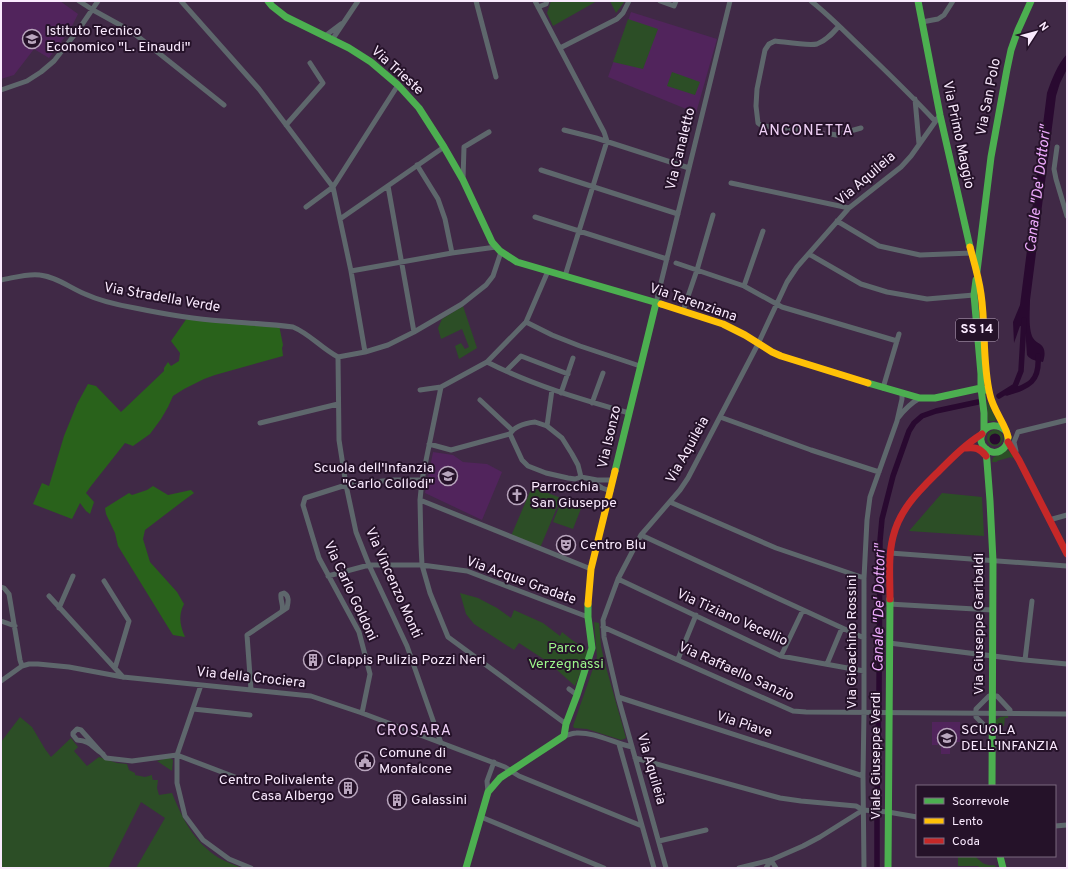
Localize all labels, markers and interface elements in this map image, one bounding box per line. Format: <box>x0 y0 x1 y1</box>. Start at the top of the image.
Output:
north arrow <box>1016 12 1056 52</box>
text: N <box>1035 19 1051 34</box>
place label: Istituto Tecnico Economico "L. Einaudi" <box>46 23 190 56</box>
school or university icon: Istituto Tecnico Economico "L. Einaudi" <box>21 28 43 50</box>
street label: Via Trieste <box>367 43 427 99</box>
street label: Via San Polo <box>973 57 1005 137</box>
street label: Via Primo Maggio <box>938 80 978 191</box>
street label: Via Canaletto <box>663 106 699 192</box>
district label: ANCONETTA <box>758 122 854 141</box>
water label: Canale "De' Dottori" <box>1022 123 1056 254</box>
street label: Via Aquileia <box>833 148 899 210</box>
street label: Via Stradella Verde <box>102 279 222 317</box>
street label: Via Terenziana <box>647 280 739 326</box>
road number: SS 14 <box>956 319 998 341</box>
street label: Via Isonzo <box>595 404 626 470</box>
street label: Via Aquileia <box>663 414 713 486</box>
place label: Scuola dell'Infanzia "Carlo Collodi" <box>313 460 434 493</box>
school or university icon: Scuola dell'Infanzia "Carlo Collodi" <box>437 465 459 487</box>
place label: Parrocchia San Giuseppe <box>531 479 617 512</box>
church icon: Parrocchia San Giuseppe <box>506 484 528 506</box>
street label: Via Vincenzo Monti <box>361 525 425 641</box>
theatre icon: Centro Blu <box>555 534 577 556</box>
place label: Centro Blu <box>580 537 646 554</box>
street label: Via Carlo Goldoni <box>319 538 381 644</box>
water label: Canale "De' Dottori" <box>869 542 891 672</box>
street label: Via Acque Gradate <box>464 553 578 609</box>
street label: Via Giuseppe Garibaldi <box>971 553 988 695</box>
street label: Via Gioachino Rossini <box>844 575 861 709</box>
street label: Via Tiziano Vecellio <box>674 586 791 650</box>
street label: Via Raffaello Sanzio <box>675 639 797 705</box>
park label: Parco Verzegnassi <box>528 640 604 673</box>
building icon: Clappis Pulizia Pozzi Neri <box>302 649 324 671</box>
place label: Clappis Pulizia Pozzi Neri <box>327 652 486 669</box>
street label: Via della Crociera <box>196 664 306 692</box>
street label: Viale Giuseppe Verdi <box>868 692 885 820</box>
street label: Via Piave <box>714 708 774 742</box>
district label: CROSARA <box>376 722 452 741</box>
place label: SCUOLA DELL'INFANZIA <box>961 722 1058 755</box>
school or university icon: SCUOLA DELL'INFANZIA <box>936 727 958 749</box>
street label: Via Aquileia <box>633 731 669 807</box>
place label: Comune di Monfalcone <box>379 745 452 778</box>
public building icon: Comune di Monfalcone <box>354 750 376 772</box>
place label: Centro Polivalente Casa Albergo <box>219 772 334 805</box>
building icon: Centro Polivalente Casa Albergo <box>337 777 359 799</box>
legend <box>916 785 1056 857</box>
building icon: Galassini <box>386 789 408 811</box>
place label: Galassini <box>411 792 467 809</box>
text: Scorrevole <box>952 794 1009 810</box>
text: Lento <box>952 814 983 830</box>
text: Coda <box>952 834 980 850</box>

